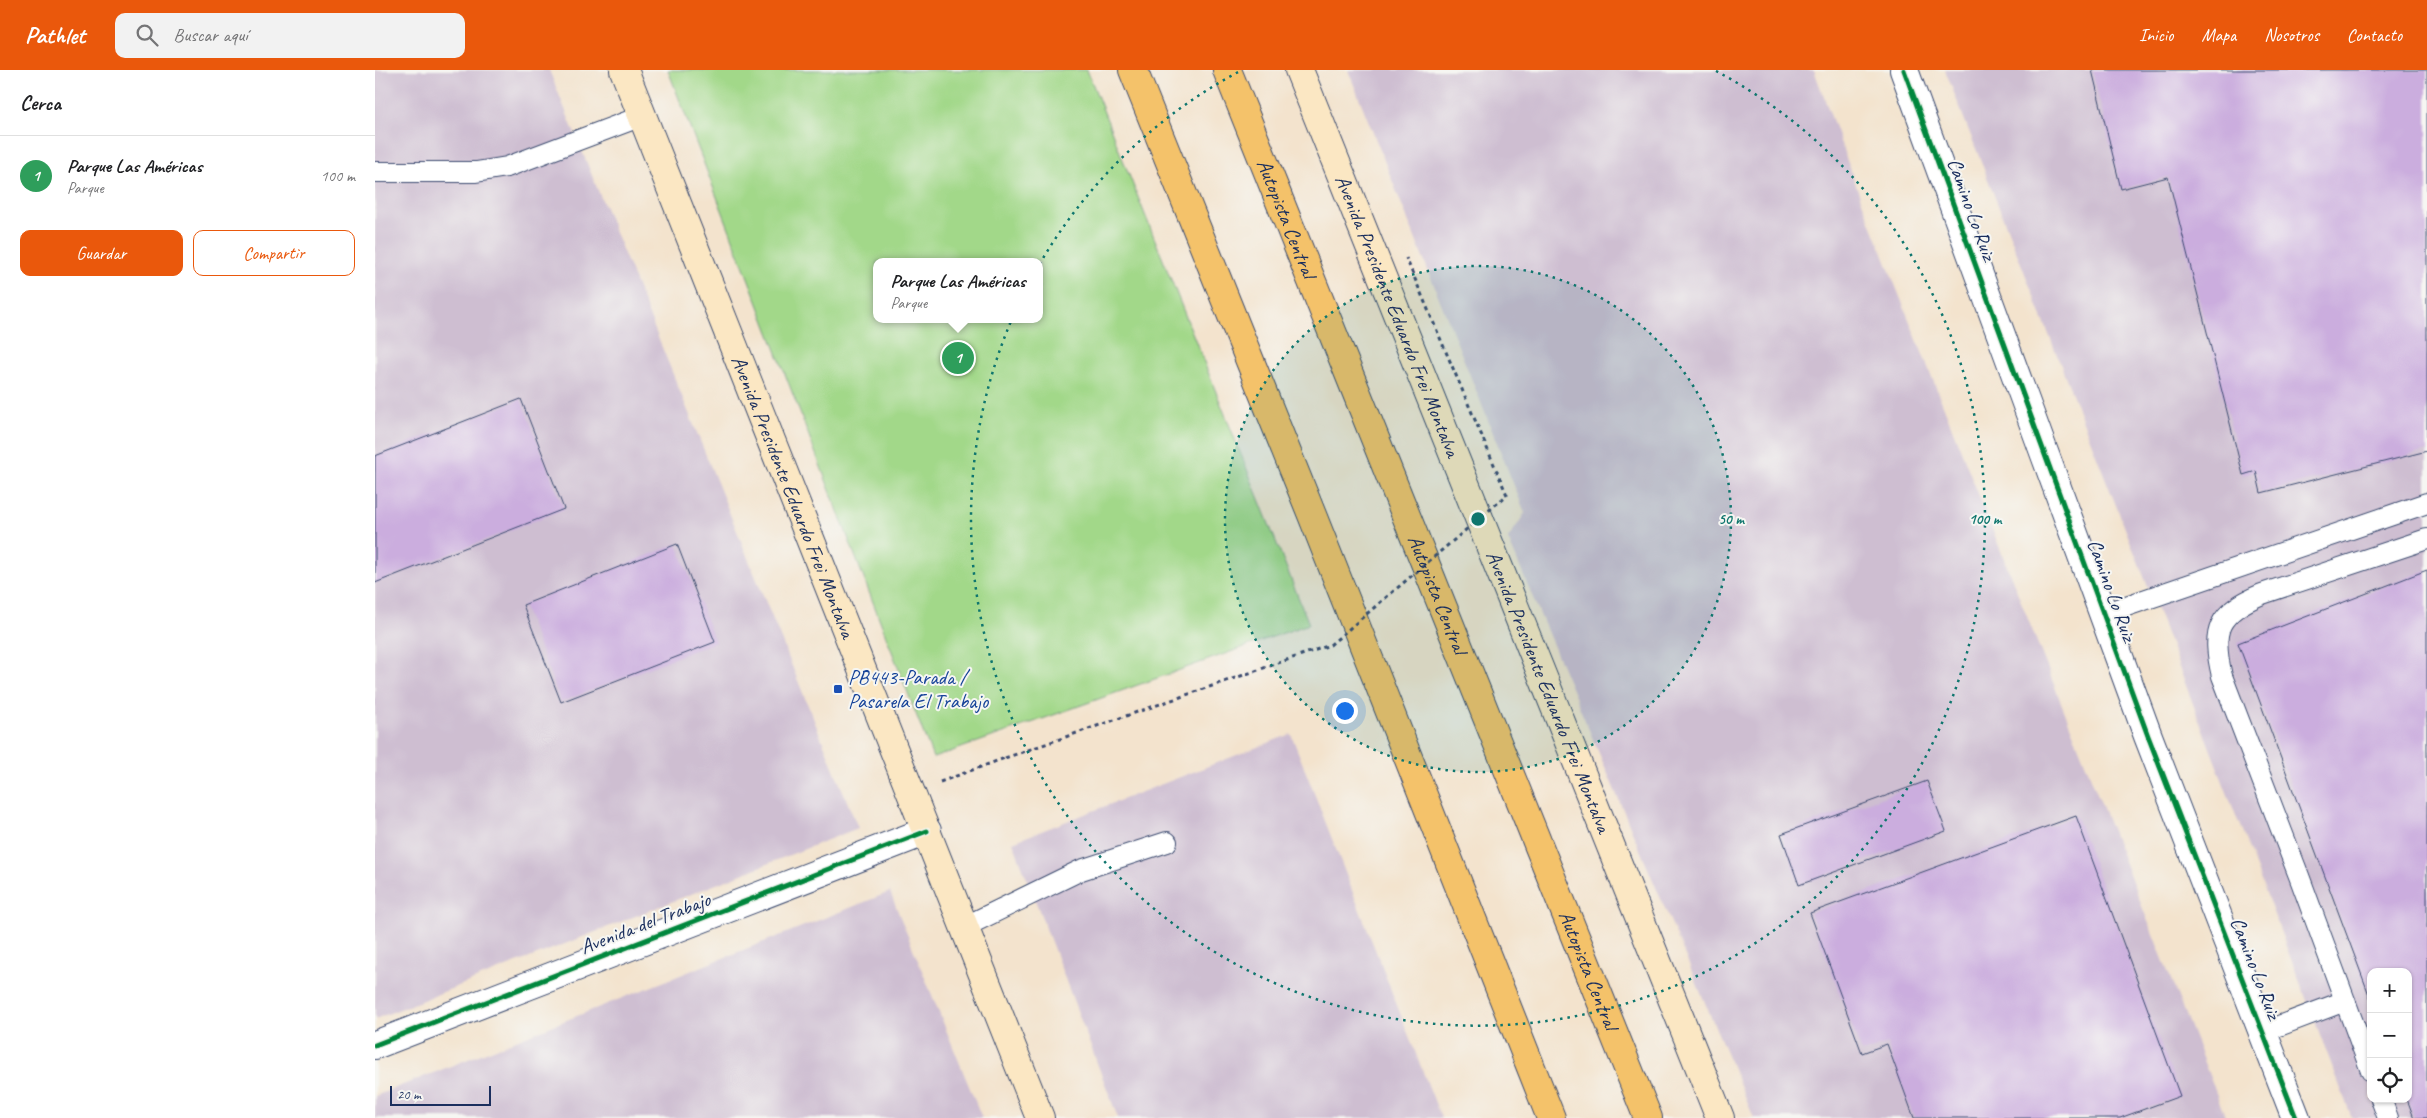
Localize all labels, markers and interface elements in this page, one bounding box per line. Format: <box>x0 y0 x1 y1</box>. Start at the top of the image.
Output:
search box <box>115 13 465 58</box>
text: Pathlet <box>25 20 85 50</box>
icon: search <box>133 21 161 49</box>
text: Buscar aquí <box>173 23 248 47</box>
text: Inicio <box>2139 24 2173 46</box>
text: Mapa <box>2201 24 2236 46</box>
text: Nosotros <box>2264 24 2319 46</box>
text: Contacto <box>2347 24 2402 46</box>
text: Cerca <box>20 90 61 116</box>
text: Parque Las Américas <box>67 154 202 178</box>
street label: Camino Lo Ruiz <box>1941 154 2003 266</box>
street label: Autopista Central <box>1251 155 1323 285</box>
text: 1 <box>32 166 40 186</box>
text: 100 m <box>321 166 355 186</box>
street label: Avenida Presidente Eduardo Frei Montalva <box>1329 171 1467 463</box>
text: Parque <box>67 178 104 198</box>
button: Guardar <box>20 230 183 276</box>
button: Compartir <box>193 230 355 276</box>
popup <box>873 258 1043 323</box>
text: Parque Las Américas <box>890 269 1026 293</box>
text: Parque <box>890 293 927 313</box>
pin: 1 <box>942 339 974 377</box>
street label: Avenida Presidente Eduardo Frei Montalva <box>726 352 862 644</box>
centre of rings <box>1469 510 1487 528</box>
text: 50 m <box>1718 510 1745 529</box>
text: 100 m <box>1969 510 2003 529</box>
street label: Autopista Central <box>1402 531 1474 661</box>
street label: Camino Lo Ruiz <box>2081 535 2143 647</box>
street label: Avenida Presidente Eduardo Frei Montalva <box>1480 547 1618 839</box>
place label: PB443-Parada / Pasarela El Trabajo <box>848 664 990 714</box>
marker: PB443-Parada / Pasarela El Trabajo <box>832 683 844 695</box>
your location <box>1332 698 1358 724</box>
street label: Avenida del Trabajo <box>576 886 715 960</box>
street label: Autopista Central <box>1553 907 1625 1036</box>
street label: Camino Lo Ruiz <box>2225 913 2288 1025</box>
map controls <box>2367 968 2412 1103</box>
button: + <box>2367 968 2412 1013</box>
button: − <box>2367 1013 2412 1058</box>
button: locate <box>2367 1058 2412 1103</box>
scale bar <box>390 1083 491 1106</box>
text: 20 m <box>397 1086 421 1103</box>

